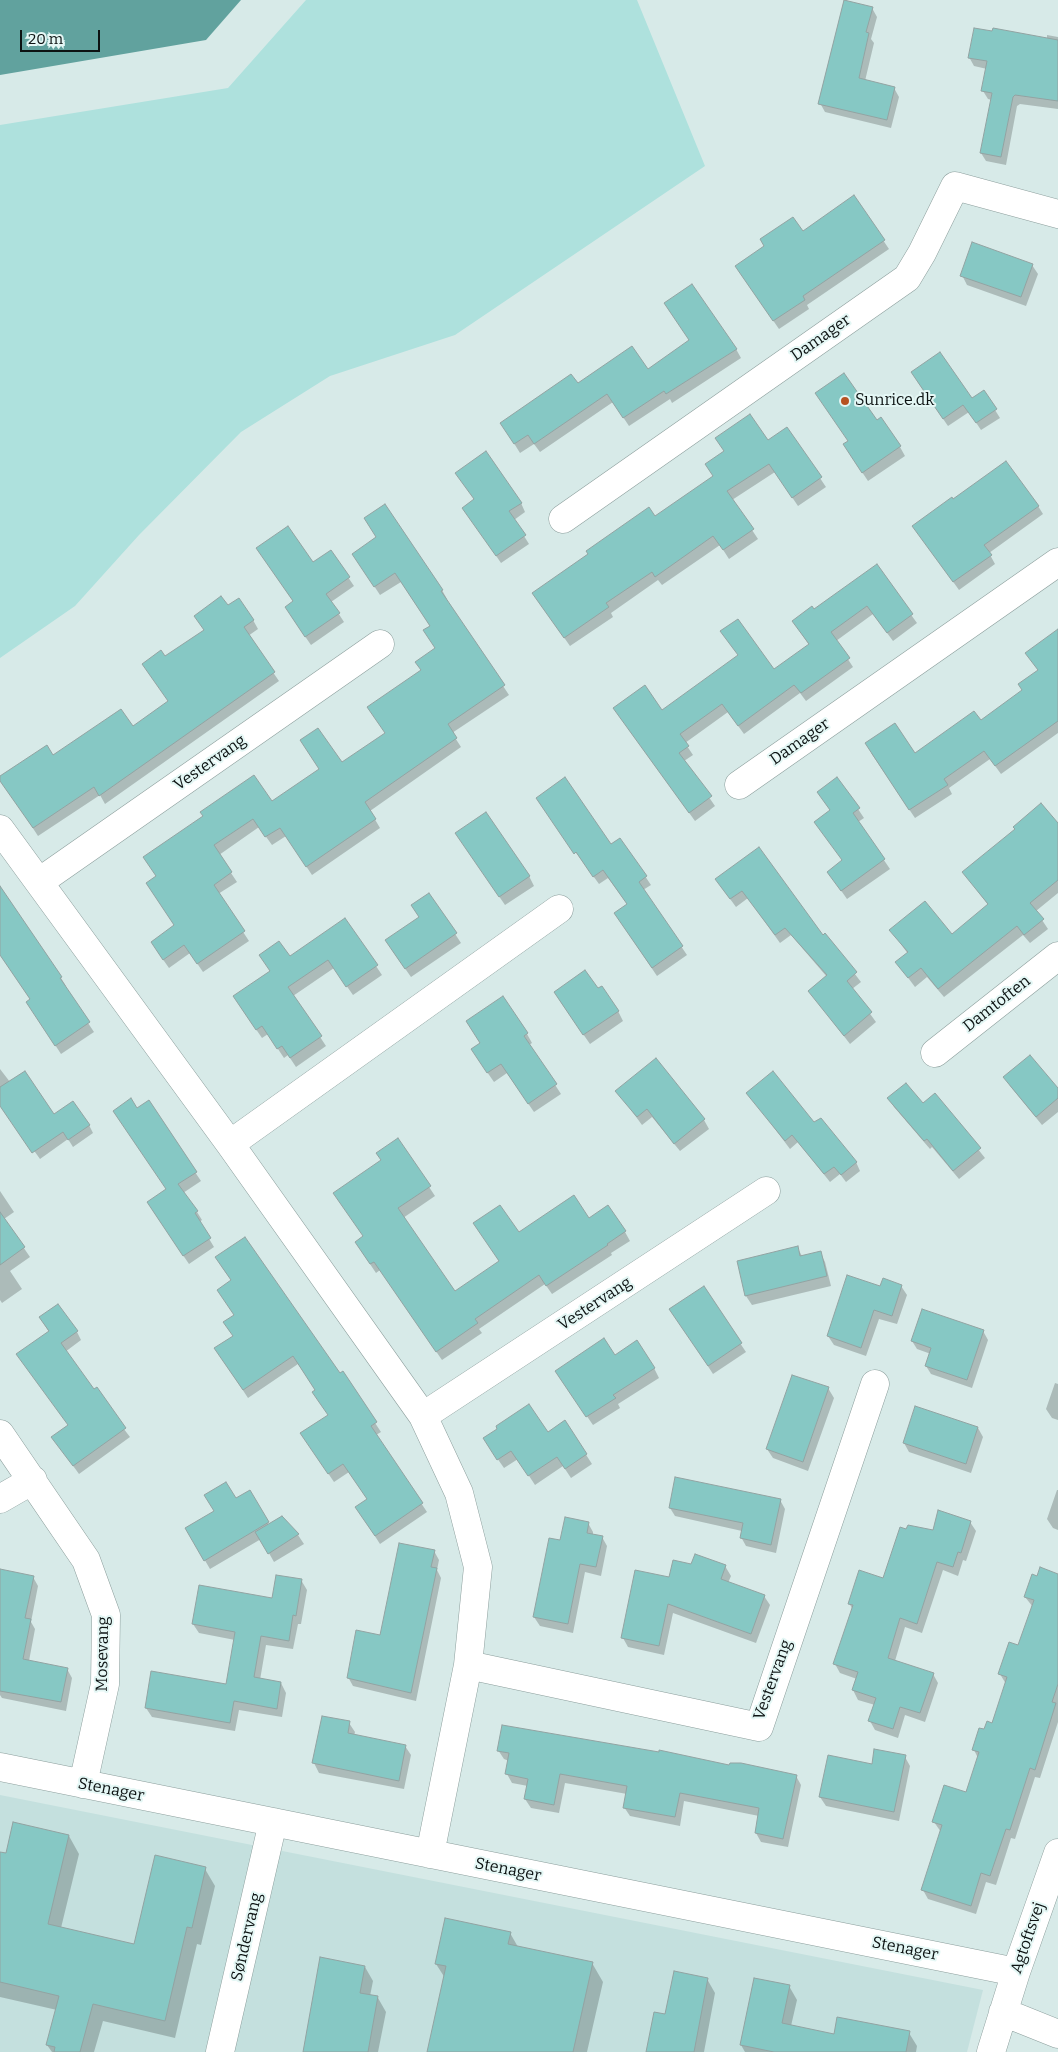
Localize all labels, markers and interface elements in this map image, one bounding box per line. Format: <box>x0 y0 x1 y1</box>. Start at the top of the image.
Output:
scale bar <box>22 20 102 52</box>
text: 20 m <box>28 30 63 48</box>
street label: Damager <box>787 311 855 365</box>
place label: Sunrice.dk <box>855 391 934 411</box>
marker: Sunrice.dk <box>839 395 851 407</box>
street label: Damager <box>766 715 834 769</box>
street label: Vestervang <box>170 731 250 795</box>
street label: Damtoften <box>960 972 1034 1036</box>
street label: Vestervang <box>555 1273 635 1335</box>
street label: Mosevang <box>93 1616 113 1692</box>
street label: Vestervang <box>750 1637 796 1723</box>
street label: Stenager <box>76 1774 146 1806</box>
street label: Stenager <box>473 1854 543 1886</box>
street label: Søndervang <box>228 1891 266 1983</box>
street label: Agtoftsvej <box>1007 1900 1049 1976</box>
street label: Stenager <box>870 1933 940 1965</box>

